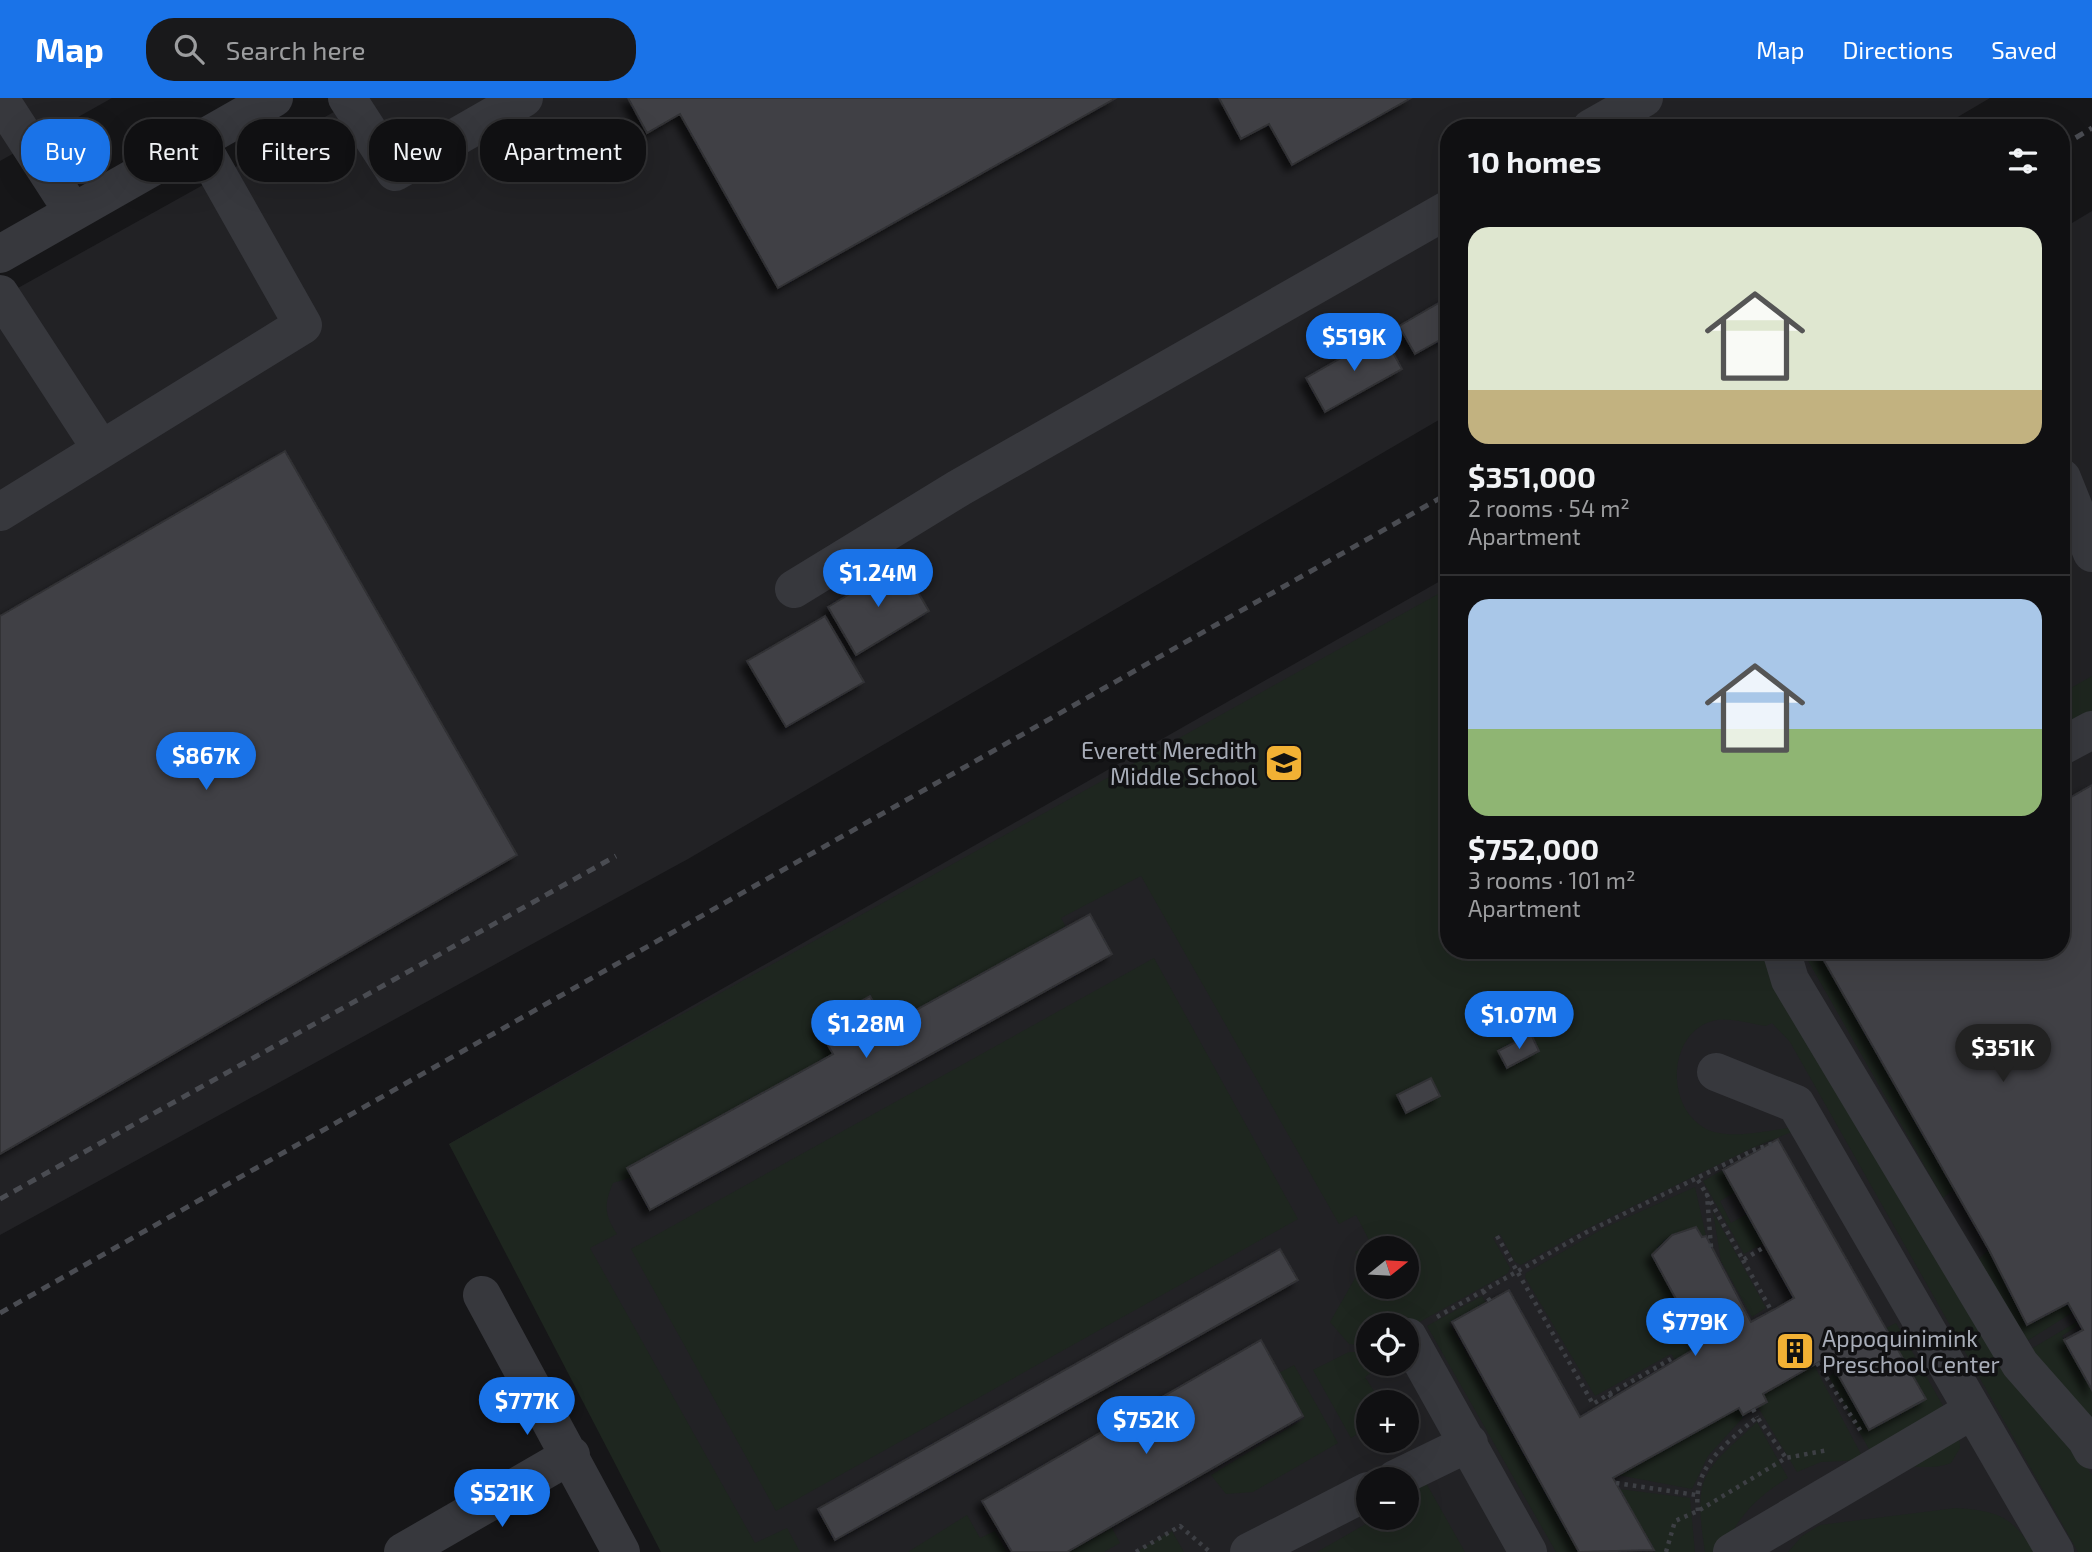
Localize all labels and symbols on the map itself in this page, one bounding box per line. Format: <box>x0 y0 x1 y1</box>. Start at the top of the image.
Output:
pin: $519K <box>1305 314 1403 373</box>
pin: $1.24M <box>821 550 935 609</box>
pin: $867K <box>157 732 255 792</box>
place label: Everett Meredith Middle School <box>1081 736 1257 790</box>
school or university icon: Everett Meredith Middle School <box>1263 742 1305 784</box>
pin: $1.07M <box>1462 992 1576 1051</box>
pin: $1.28M <box>809 1000 923 1060</box>
pin: $351K <box>1954 1024 2052 1084</box>
north arrow <box>1356 1236 1419 1298</box>
pin: $779K <box>1646 1298 1744 1358</box>
place label: Appoquinimink Preschool Center <box>1822 1324 2000 1378</box>
building icon: Appoquinimink Preschool Center <box>1774 1330 1816 1372</box>
pin: $777K <box>478 1378 576 1437</box>
pin: $752K <box>1097 1396 1195 1456</box>
pin: $521K <box>453 1470 551 1529</box>

